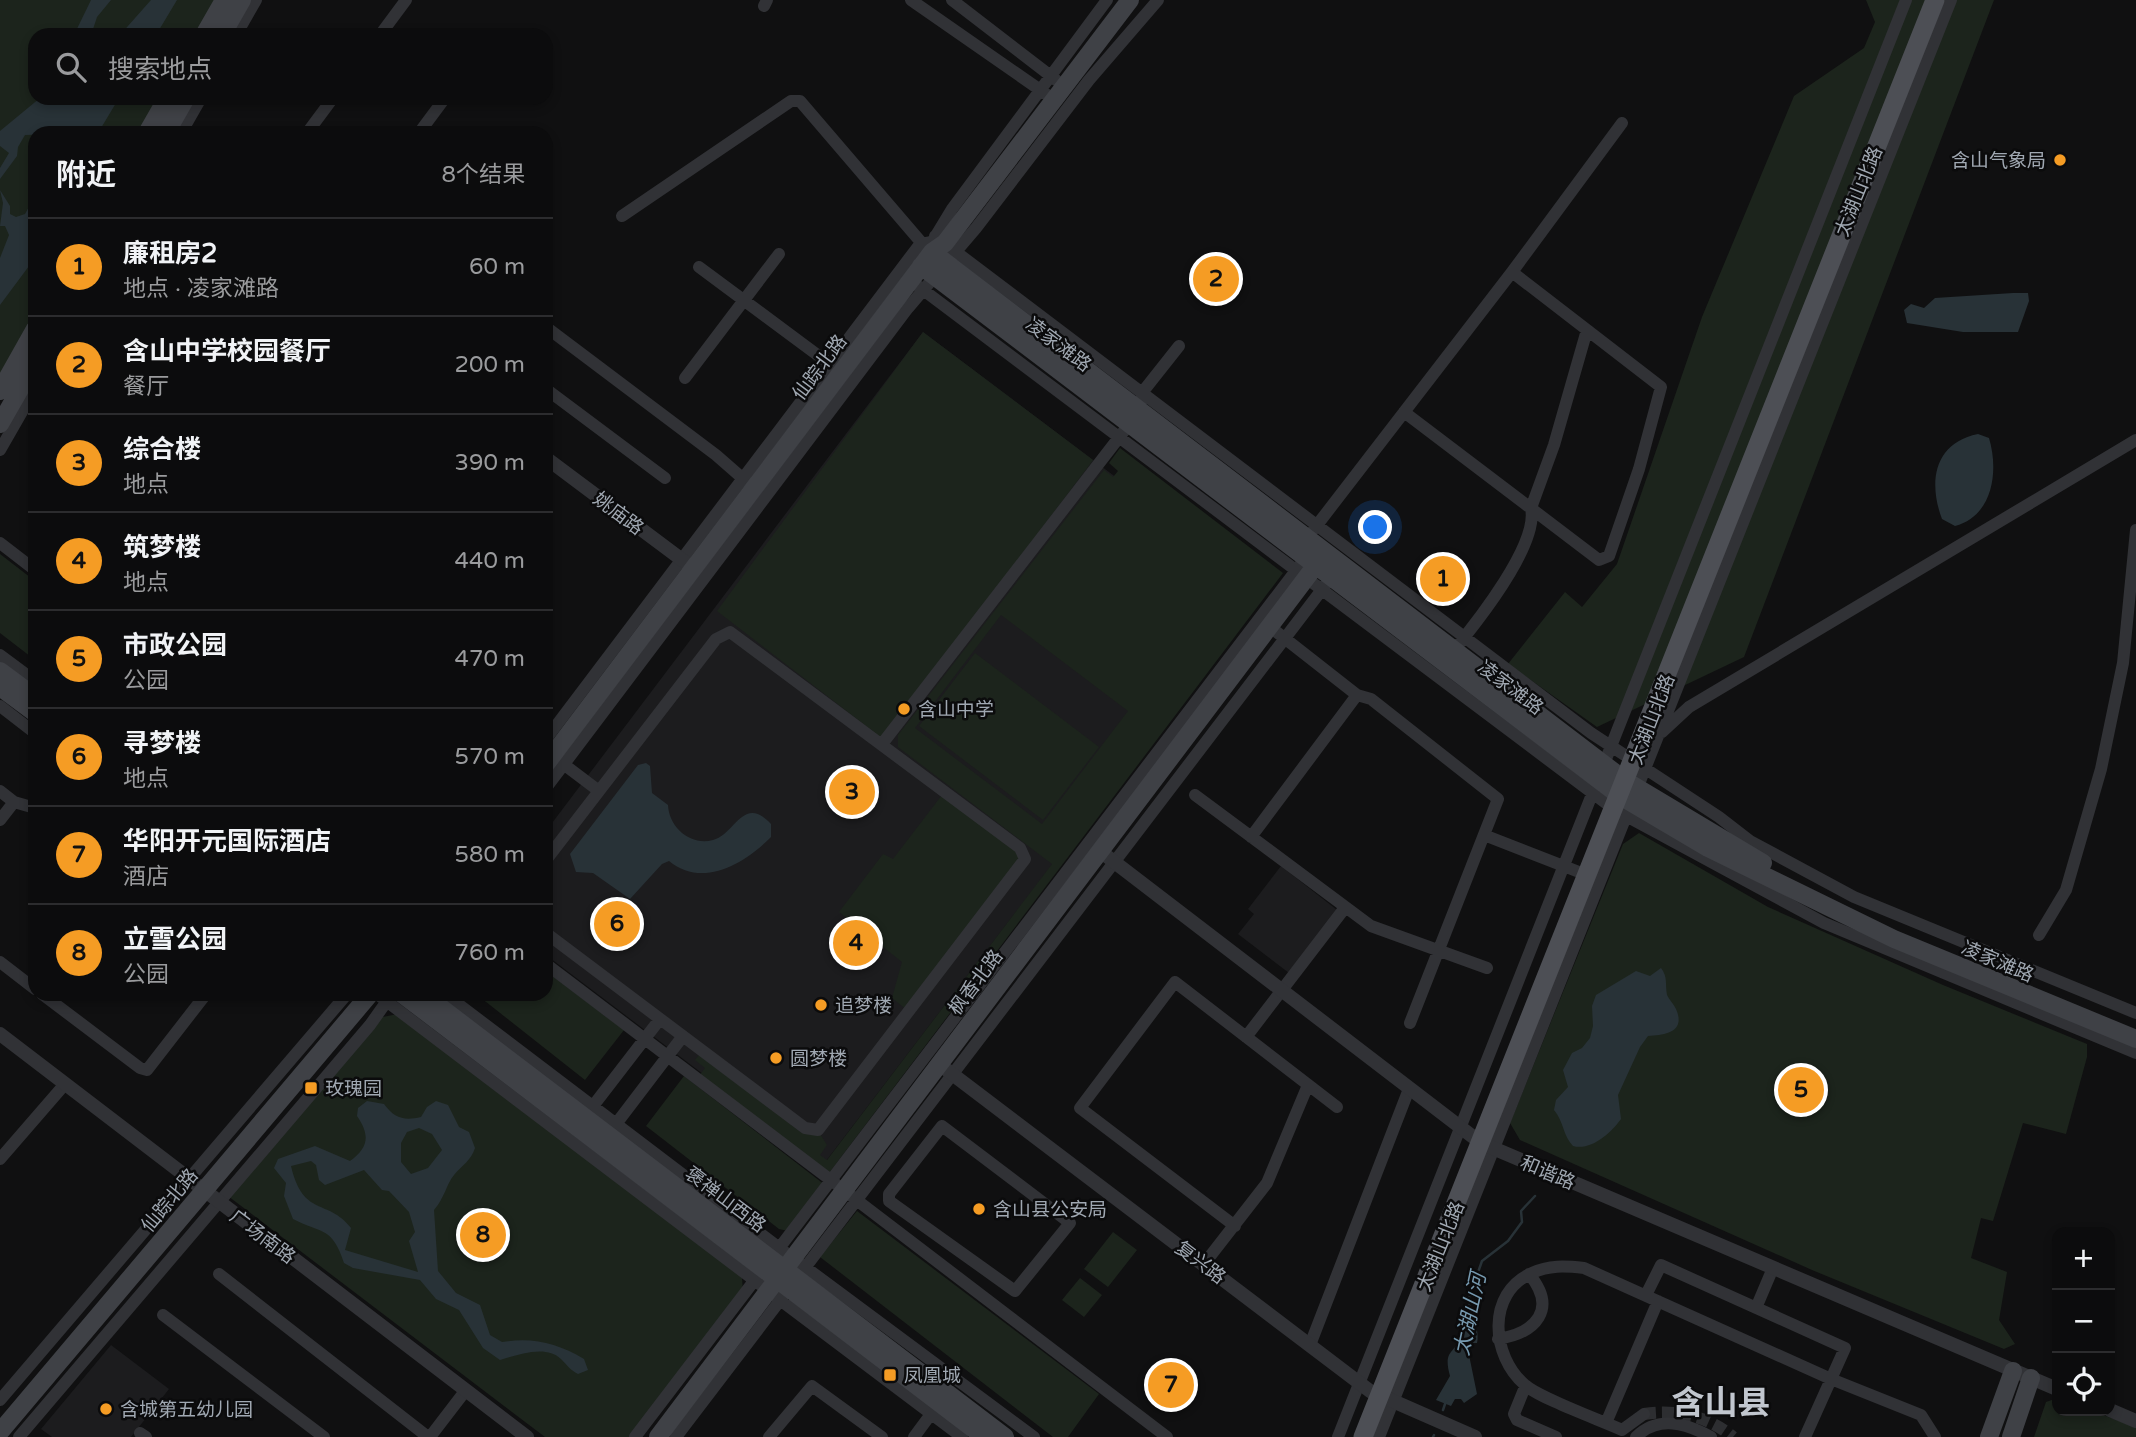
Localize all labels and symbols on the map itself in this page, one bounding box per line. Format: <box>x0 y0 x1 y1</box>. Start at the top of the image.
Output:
street label: 太湖山北路 <box>1831 143 1887 240</box>
place label: 含山气象局 <box>1951 150 2046 172</box>
marker: 含山气象局 <box>2052 152 2068 168</box>
pin: 2 <box>1193 253 1239 305</box>
street label: 凌家滩路 <box>1021 313 1095 376</box>
street label: 仙踪北路 <box>788 331 851 405</box>
street label: 姚庙路 <box>589 488 648 540</box>
your location <box>1358 510 1392 544</box>
pin: 1 <box>1420 553 1466 605</box>
street label: 凌家滩路 <box>1473 656 1547 719</box>
street label: 太湖山北路 <box>1625 671 1679 768</box>
place label: 含山中学 <box>918 699 994 721</box>
marker: 含山中学 <box>896 701 912 717</box>
pin: 3 <box>829 766 875 818</box>
pin: 6 <box>594 898 640 950</box>
pin: 4 <box>833 917 879 969</box>
street label: 凌家滩路 <box>1958 937 2037 987</box>
street label: 枫香北路 <box>944 946 1007 1020</box>
place label: 追梦楼 <box>835 995 892 1017</box>
marker: 追梦楼 <box>813 997 829 1013</box>
place label: 圆梦楼 <box>790 1048 847 1070</box>
marker: 圆梦楼 <box>768 1050 784 1066</box>
pin: 5 <box>1778 1064 1824 1116</box>
place label: 玫瑰园 <box>325 1078 382 1100</box>
marker: 玫瑰园 <box>303 1080 319 1096</box>
street label: 和谐路 <box>1517 1152 1578 1194</box>
street label: 褒禅山西路 <box>681 1162 770 1237</box>
street label: 仙踪北路 <box>137 1164 203 1237</box>
street label: 太湖山北路 <box>1413 1198 1469 1295</box>
place label: 含山县公安局 <box>993 1199 1107 1221</box>
marker: 含山县公安局 <box>971 1201 987 1217</box>
street label: 广场南路 <box>225 1205 299 1268</box>
pin: 8 <box>460 1209 506 1261</box>
street label: 复兴路 <box>1171 1237 1230 1289</box>
water label: 太湖山河 <box>1450 1267 1492 1358</box>
pin: 7 <box>1148 1359 1194 1411</box>
place label: 凤凰城 <box>904 1365 961 1387</box>
marker: 凤凰城 <box>882 1367 898 1383</box>
district label: 含山县 <box>1672 1384 1771 1423</box>
place label: 含城第五幼儿园 <box>120 1399 253 1421</box>
marker: 含城第五幼儿园 <box>98 1401 114 1417</box>

